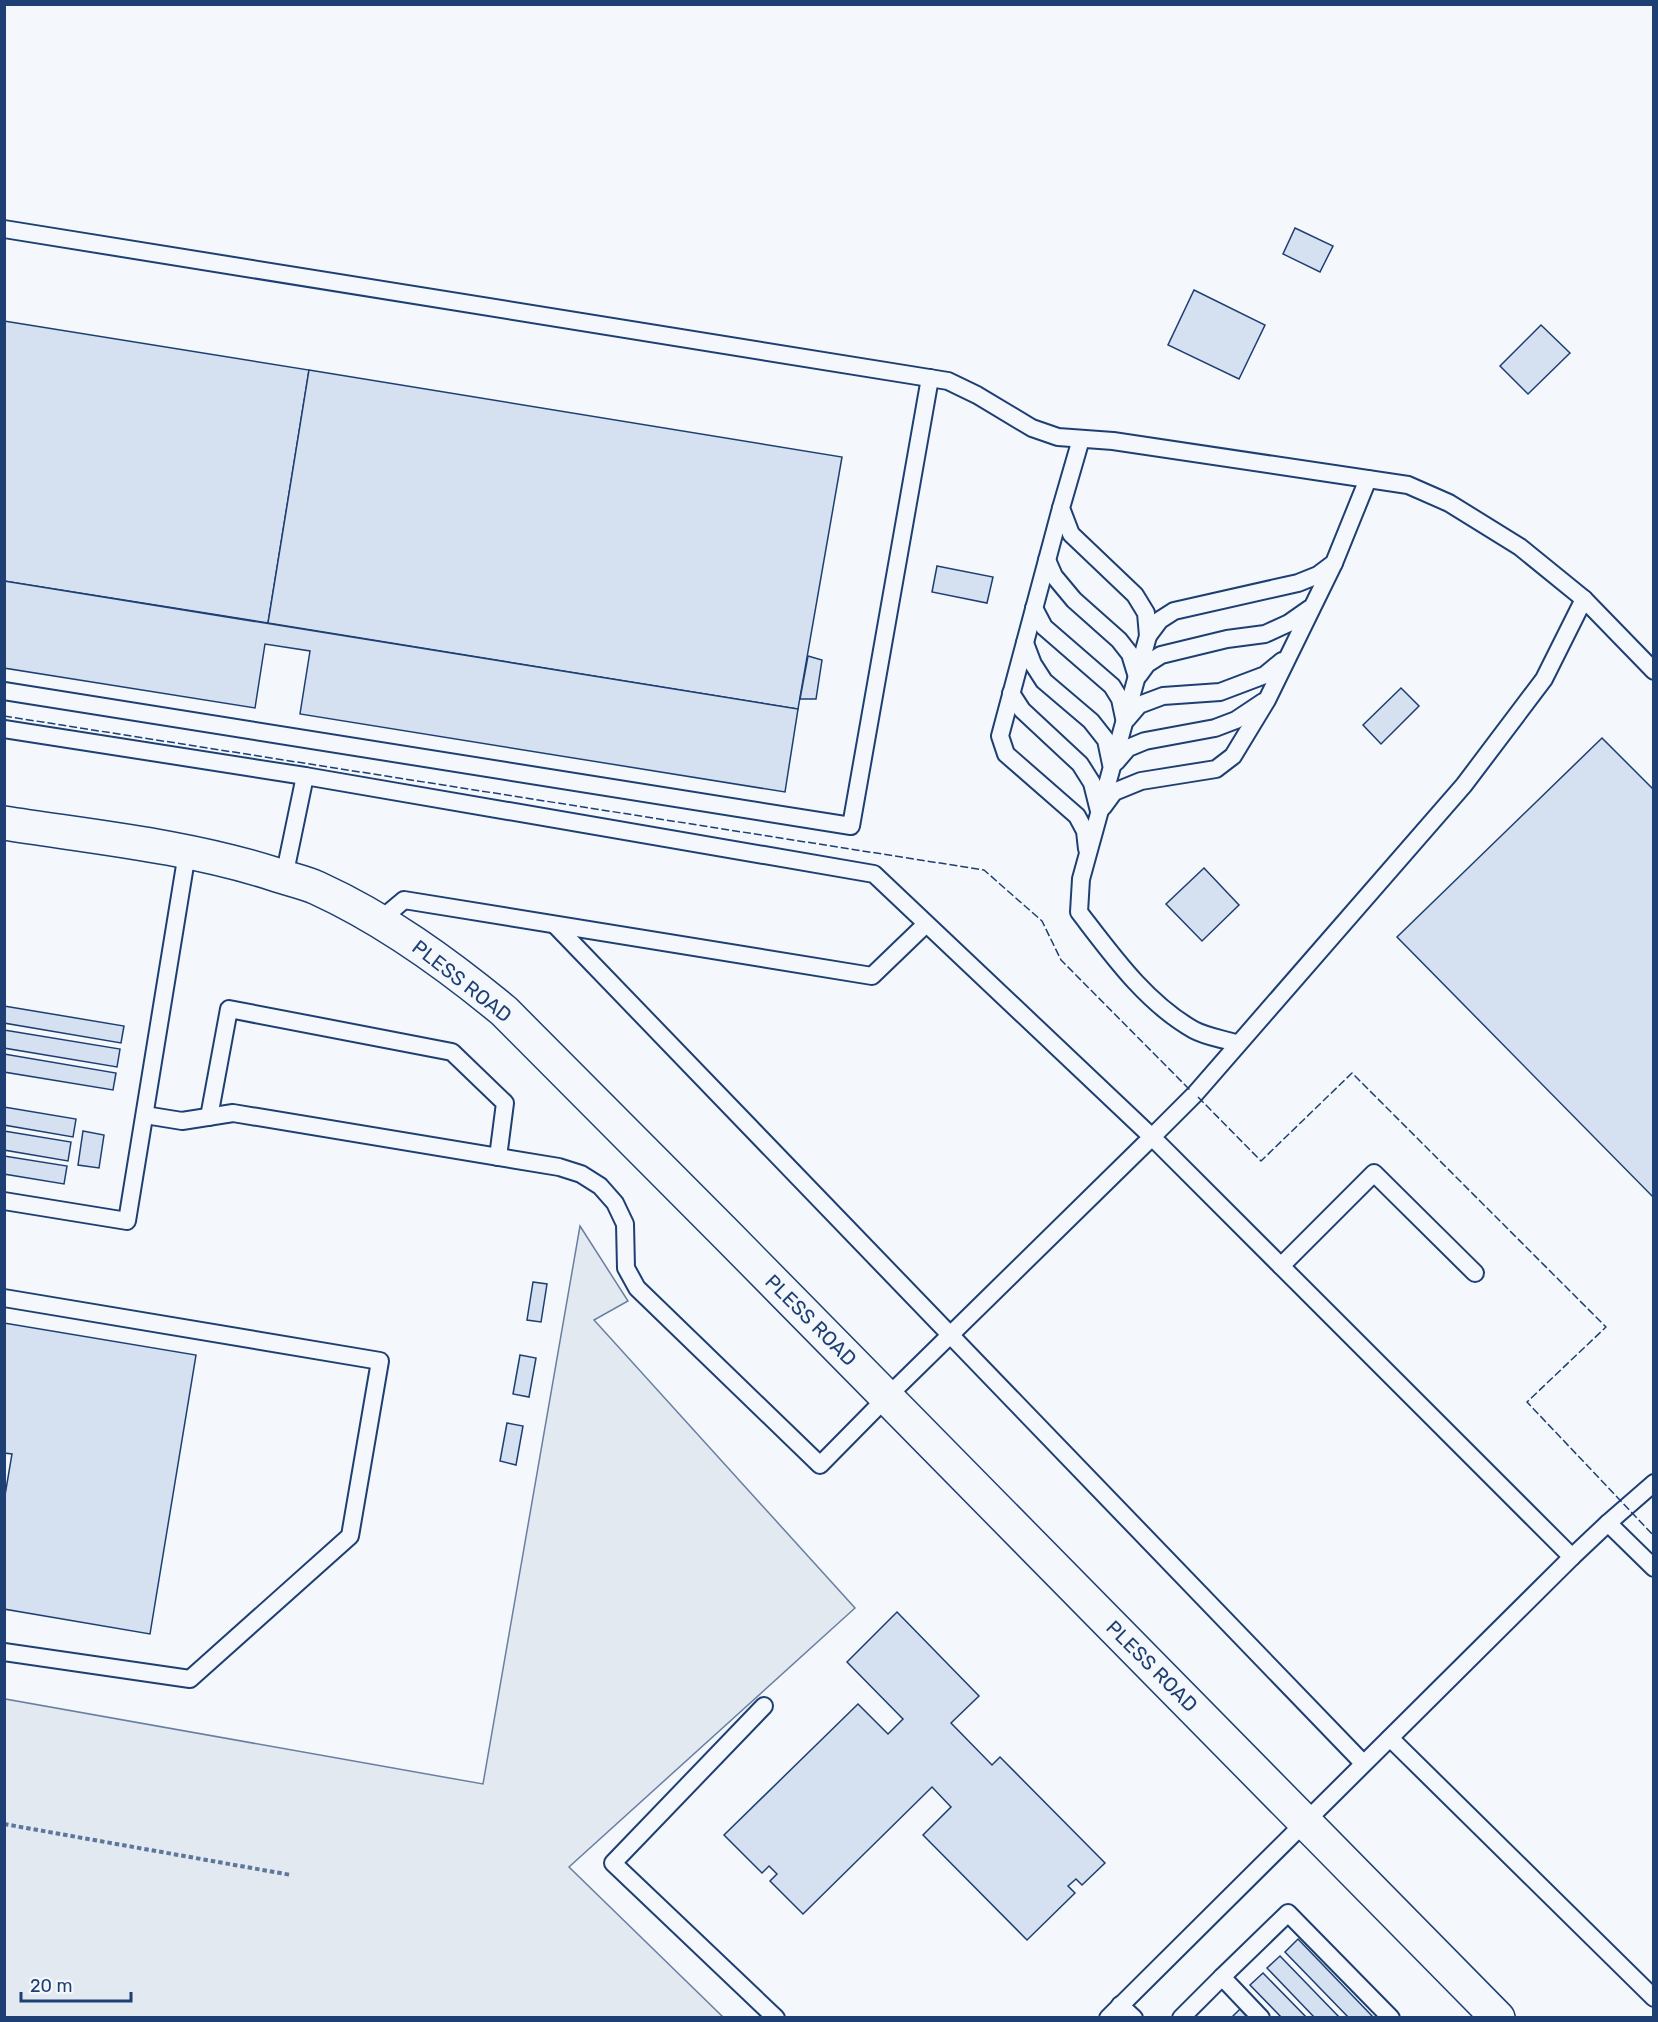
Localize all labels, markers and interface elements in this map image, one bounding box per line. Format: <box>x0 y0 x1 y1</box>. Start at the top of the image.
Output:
street label: PLESS ROAD <box>408 935 516 1027</box>
street label: PLESS ROAD <box>760 1269 862 1371</box>
street label: PLESS ROAD <box>1101 1615 1203 1717</box>
scale bar <box>21 1965 130 2003</box>
text: 20 m <box>30 1975 72 1997</box>

